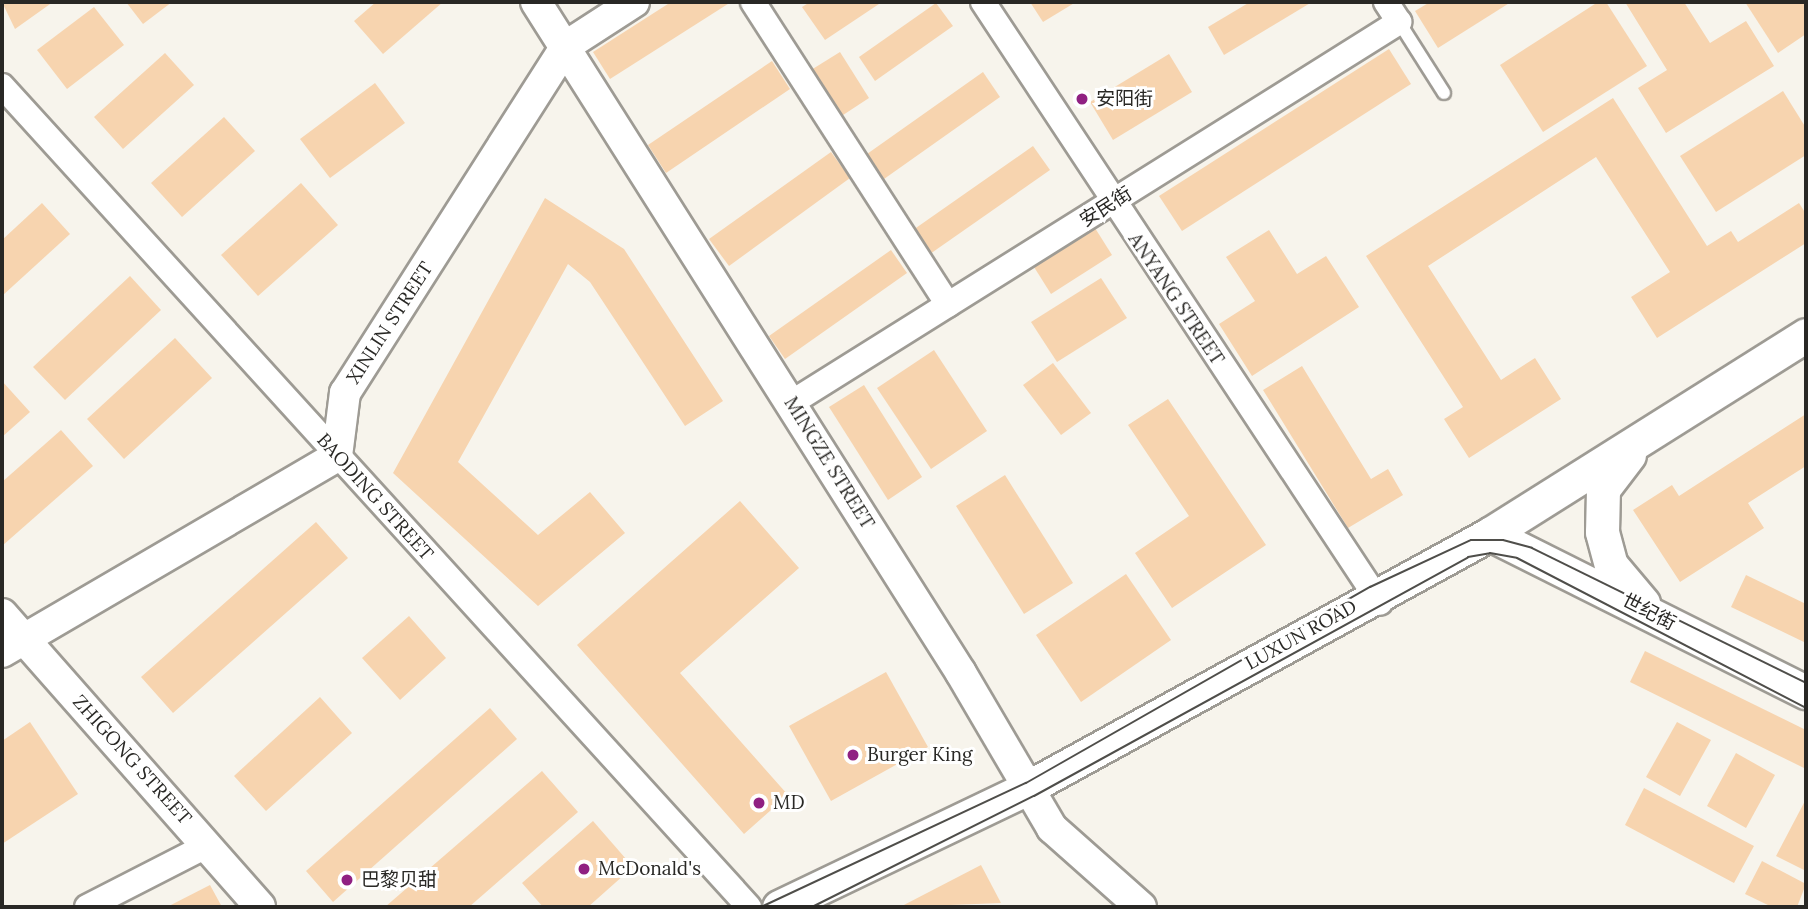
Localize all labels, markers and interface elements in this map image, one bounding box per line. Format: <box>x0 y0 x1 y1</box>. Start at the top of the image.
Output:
place label: 安阳街 <box>1096 88 1153 110</box>
marker: 安阳街 <box>1074 91 1090 107</box>
street label: 安民街 <box>1076 182 1136 232</box>
street label: ANYANG STREET <box>1123 229 1229 369</box>
street label: XINLIN STREET <box>342 258 438 388</box>
street label: MINGZE STREET <box>779 393 879 533</box>
street label: BAODING STREET <box>312 429 438 565</box>
street label: 世纪街 <box>1618 589 1680 635</box>
street label: LUXUN ROAD <box>1241 595 1361 675</box>
street label: ZHIGONG STREET <box>68 691 196 829</box>
place label: Burger King <box>867 744 972 766</box>
marker: Burger King <box>845 747 861 763</box>
place label: MD <box>773 792 805 814</box>
marker: MD <box>751 795 767 811</box>
place label: McDonald's <box>598 858 701 880</box>
marker: McDonald's <box>576 861 592 877</box>
place label: 巴黎贝甜 <box>361 869 437 891</box>
marker: 巴黎贝甜 <box>339 872 355 888</box>

